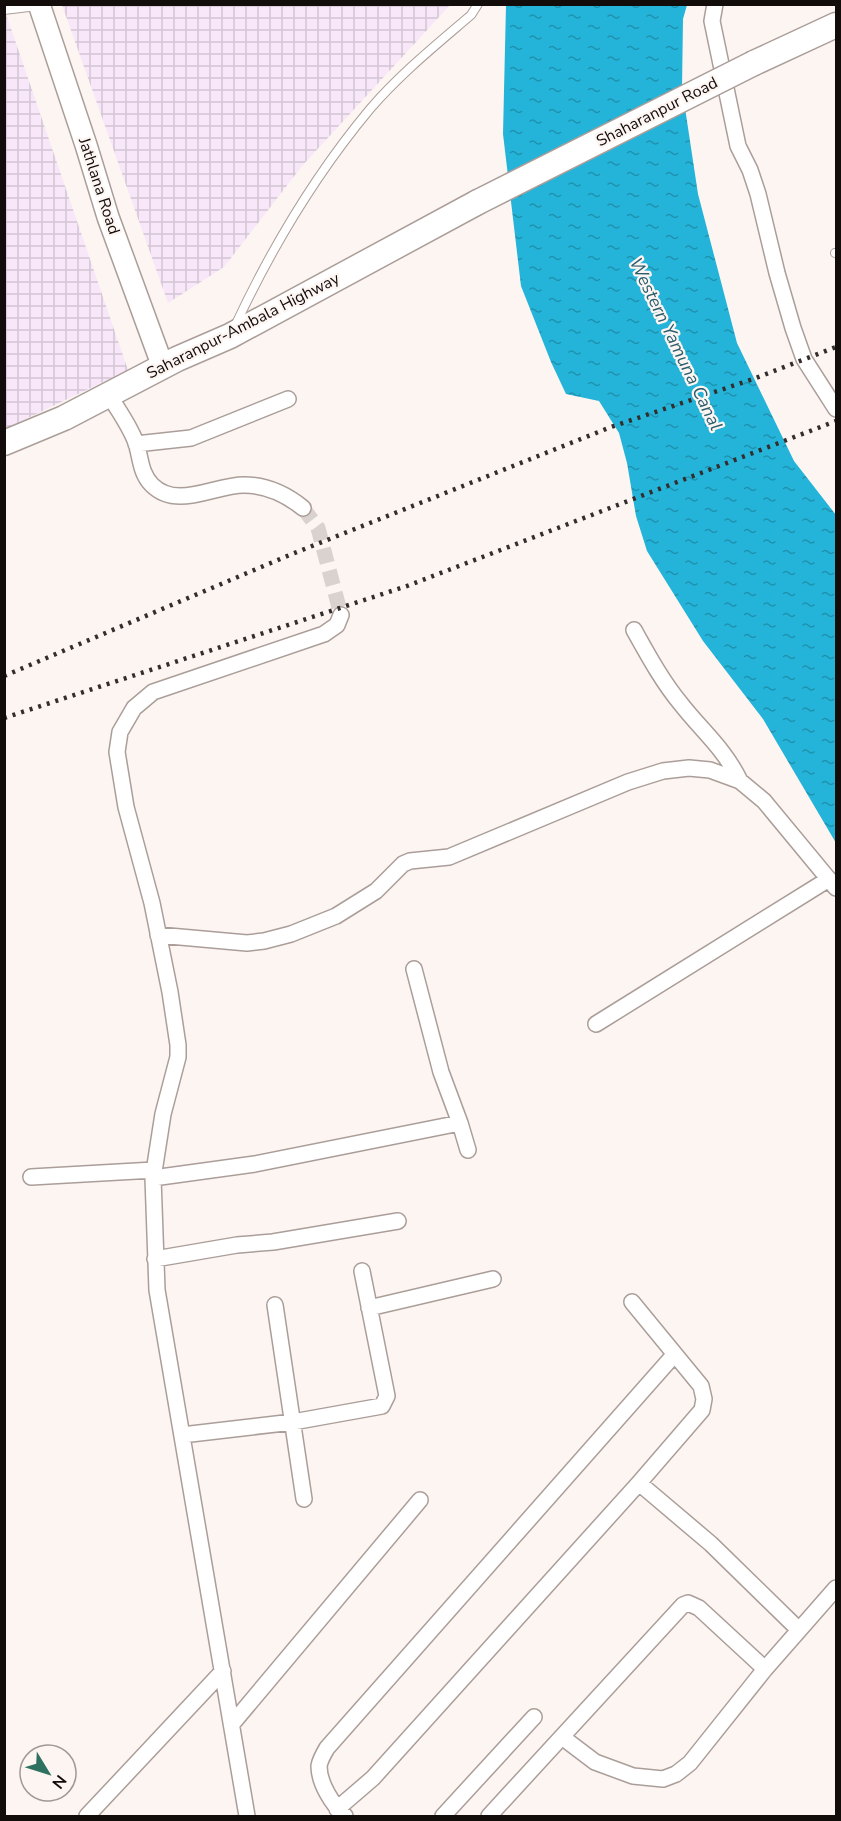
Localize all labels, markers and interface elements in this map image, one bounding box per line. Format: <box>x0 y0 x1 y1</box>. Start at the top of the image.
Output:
street label: Shaharanpur Road <box>593 72 721 152</box>
street label: Jathlana Road <box>73 134 125 237</box>
water label: Western Yamuna Canal <box>624 254 728 434</box>
street label: Saharanpur-Ambala Highway <box>143 267 344 384</box>
north arrow <box>18 1743 78 1803</box>
text: N <box>47 1770 71 1793</box>

